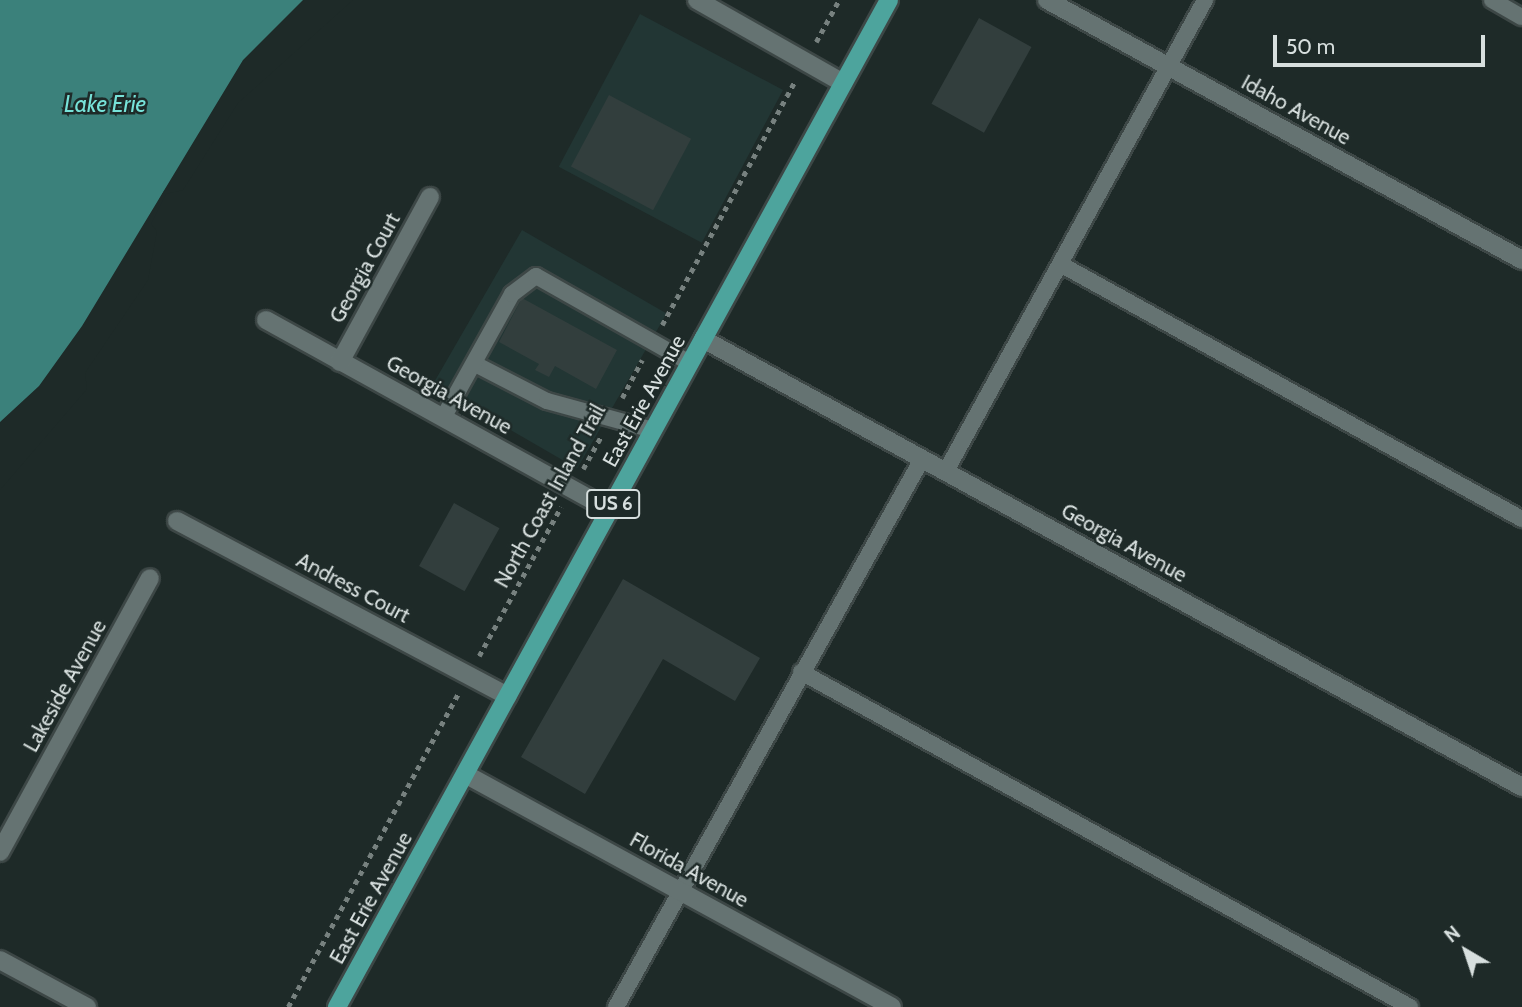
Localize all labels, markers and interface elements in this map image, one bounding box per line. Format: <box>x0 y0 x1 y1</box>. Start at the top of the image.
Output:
scale bar <box>1277 21 1489 65</box>
text: 50 m <box>1286 34 1335 59</box>
street label: Idaho Avenue <box>1237 70 1355 150</box>
water label: Lake Erie <box>64 90 146 118</box>
street label: Georgia Court <box>324 209 406 327</box>
street label: East Erie Avenue <box>597 331 691 471</box>
street label: Georgia Avenue <box>382 350 516 440</box>
street label: North Coast Inland Trail <box>489 400 611 592</box>
road number: US 6 <box>585 489 641 520</box>
street label: Georgia Avenue <box>1057 498 1191 588</box>
street label: Andress Court <box>292 548 414 628</box>
street label: Lakeside Avenue <box>18 616 112 756</box>
street label: Florida Avenue <box>625 827 753 913</box>
street label: East Erie Avenue <box>324 828 418 968</box>
north arrow <box>1431 916 1501 986</box>
text: N <box>1440 921 1465 947</box>

